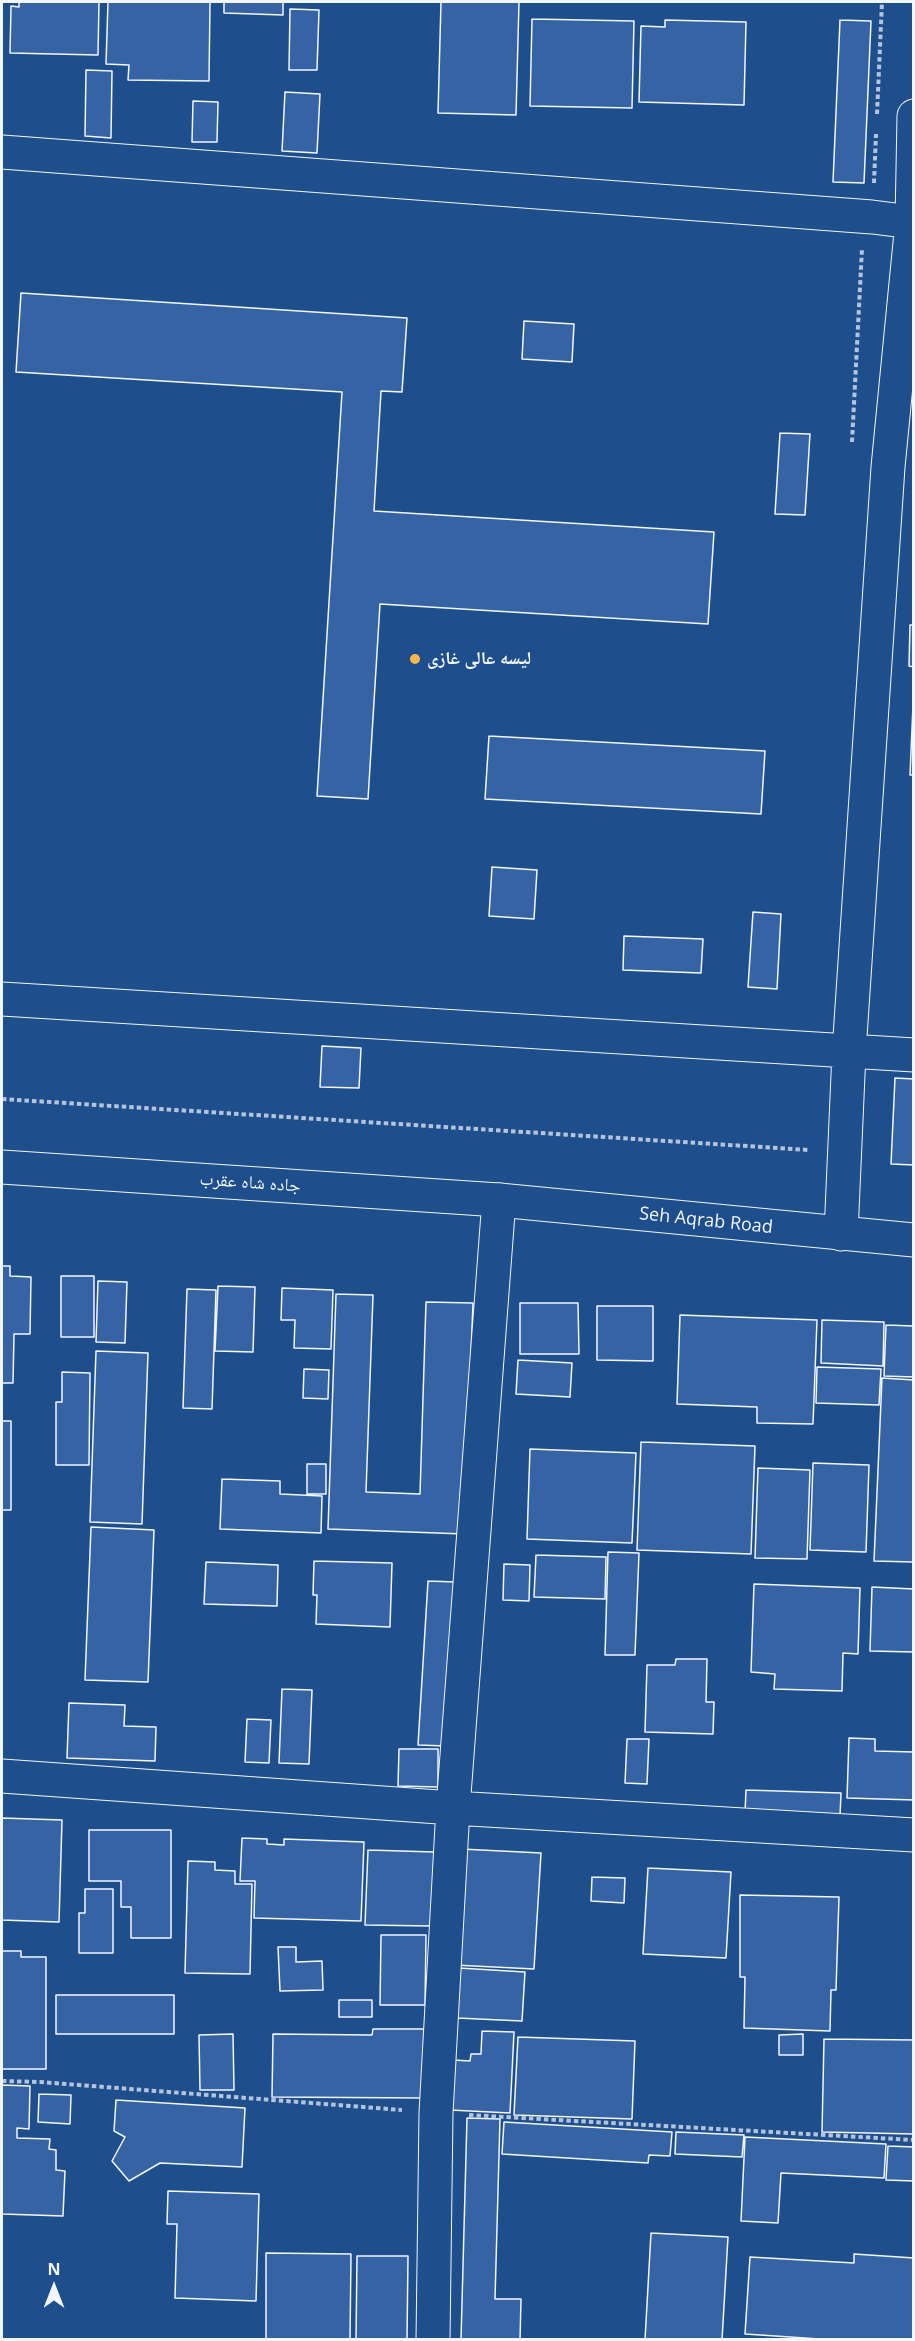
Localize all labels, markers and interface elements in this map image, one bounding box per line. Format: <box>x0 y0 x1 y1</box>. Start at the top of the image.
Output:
place label: لیسه عالی غازی <box>427 648 531 670</box>
marker: لیسه عالی غازی <box>408 652 422 666</box>
street label: جاده شاه عقرب <box>199 1169 301 1197</box>
street label: Seh Aqrab Road <box>638 1203 774 1239</box>
north arrow <box>24 2257 84 2317</box>
text: N <box>47 2258 61 2280</box>

